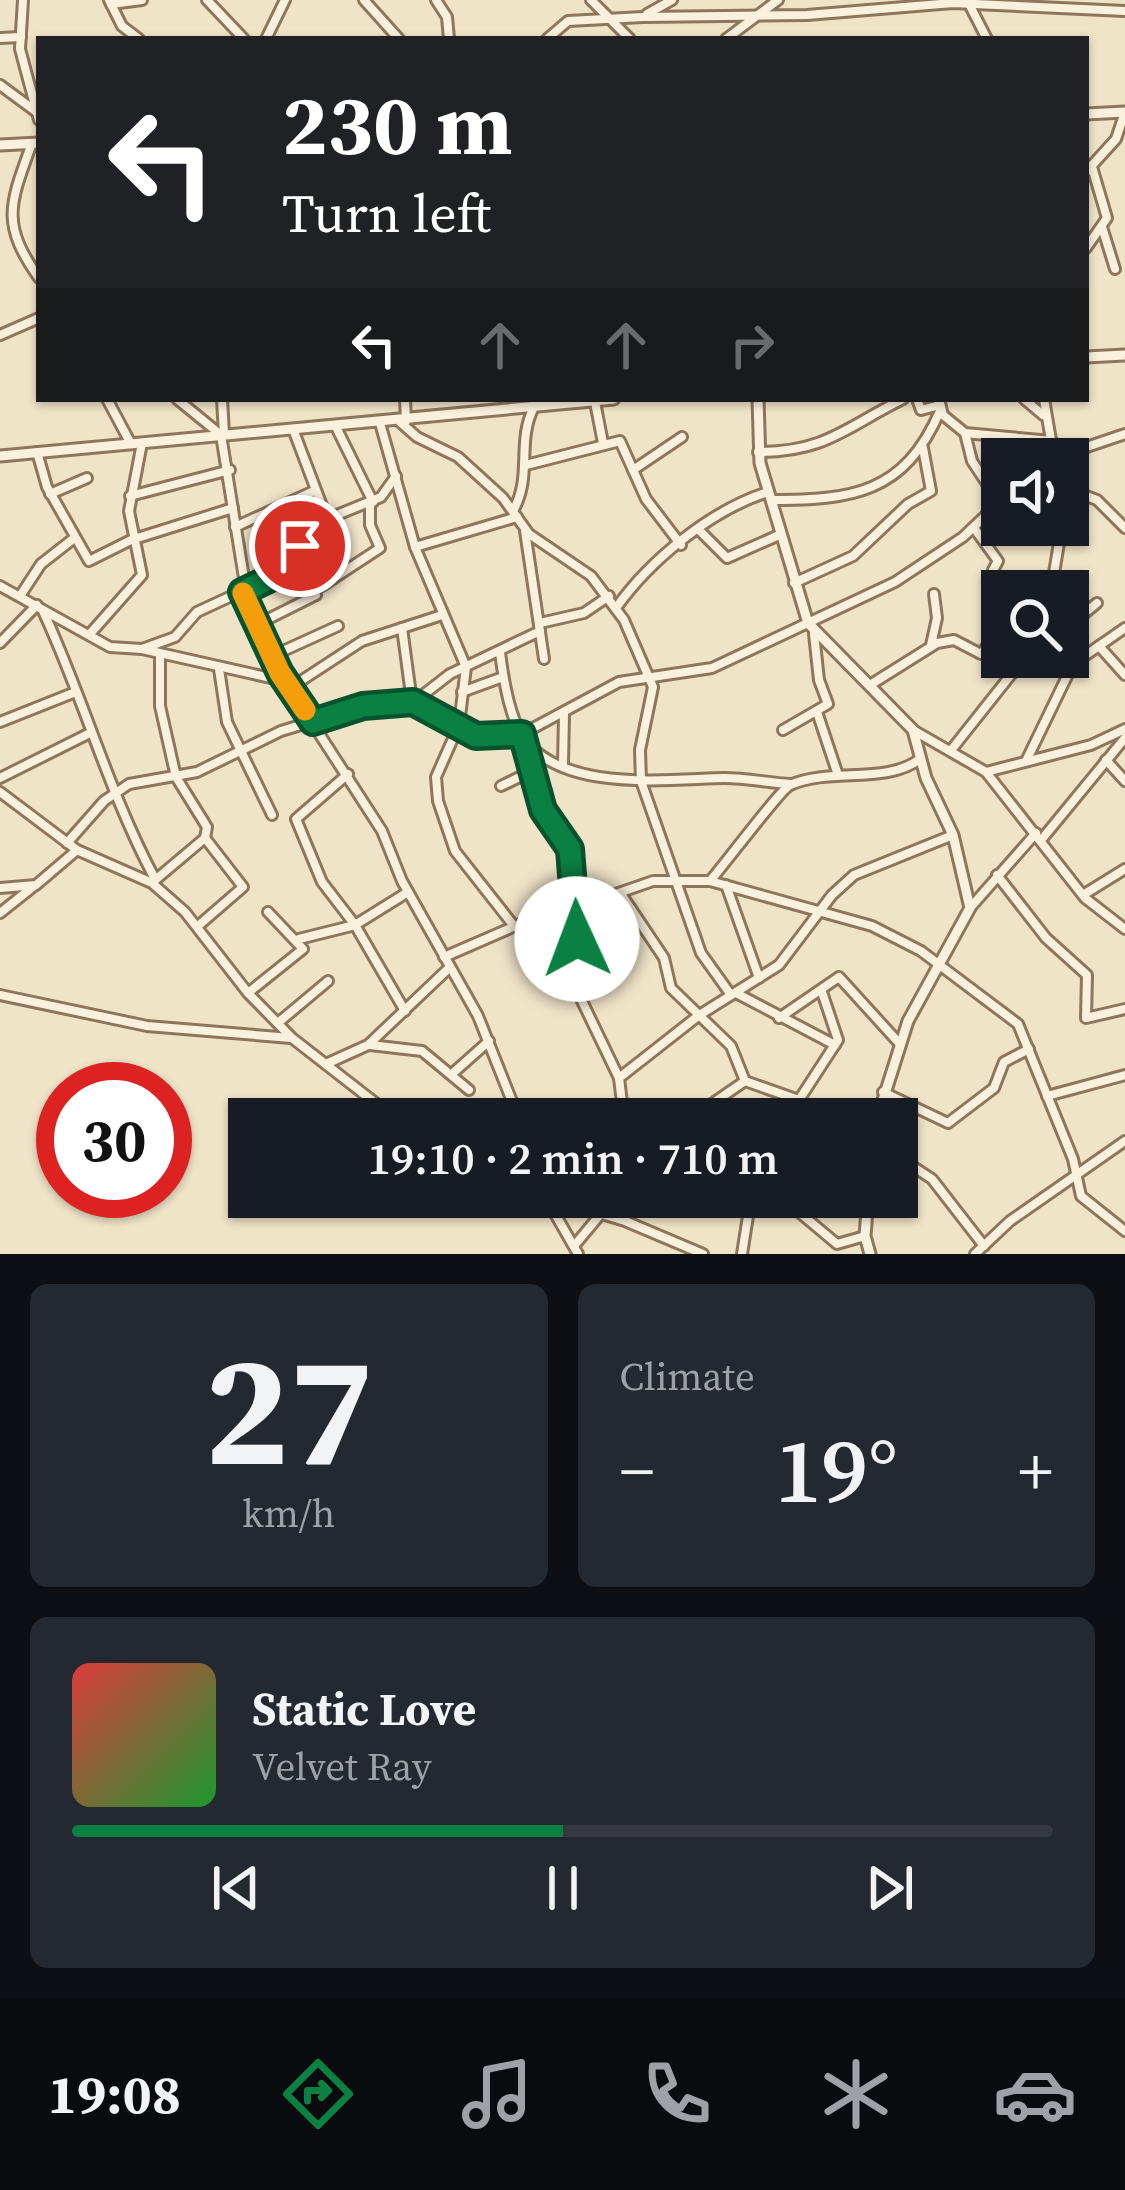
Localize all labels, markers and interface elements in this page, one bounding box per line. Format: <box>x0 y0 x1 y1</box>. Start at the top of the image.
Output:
text: 230 m <box>282 67 513 182</box>
icon: left <box>84 84 240 240</box>
text: Turn left <box>282 176 491 250</box>
icon: left <box>341 312 407 378</box>
icon: ahead <box>467 312 533 378</box>
icon: ahead <box>593 312 659 378</box>
icon: right <box>719 312 785 378</box>
map controls <box>981 438 1089 678</box>
button: sound <box>981 438 1089 546</box>
pin <box>249 495 351 597</box>
icon: arrive <box>267 513 333 579</box>
button: search <box>981 570 1089 678</box>
position arrow <box>514 876 640 1002</box>
speed limit sign: 30 <box>36 1062 192 1218</box>
text: 19:10 · 2 min · 710 m <box>368 1127 778 1189</box>
text: 27 <box>204 1302 373 1516</box>
text: Climate <box>620 1350 755 1403</box>
text: 19° <box>775 1409 898 1532</box>
text: − <box>620 1426 654 1516</box>
text: + <box>1018 1426 1053 1516</box>
text: km/h <box>242 1487 335 1540</box>
text: Static Love <box>252 1678 476 1740</box>
text: Velvet Ray <box>252 1740 432 1793</box>
icon: previous <box>203 1855 269 1921</box>
icon: pause <box>530 1855 596 1921</box>
icon: next <box>857 1855 923 1921</box>
icon: directions <box>276 2052 360 2136</box>
icon: music <box>455 2052 539 2136</box>
icon: phone <box>635 2052 719 2136</box>
icon: climate <box>814 2052 898 2136</box>
icon: car <box>993 2052 1077 2136</box>
text: 19:08 <box>48 2057 181 2131</box>

